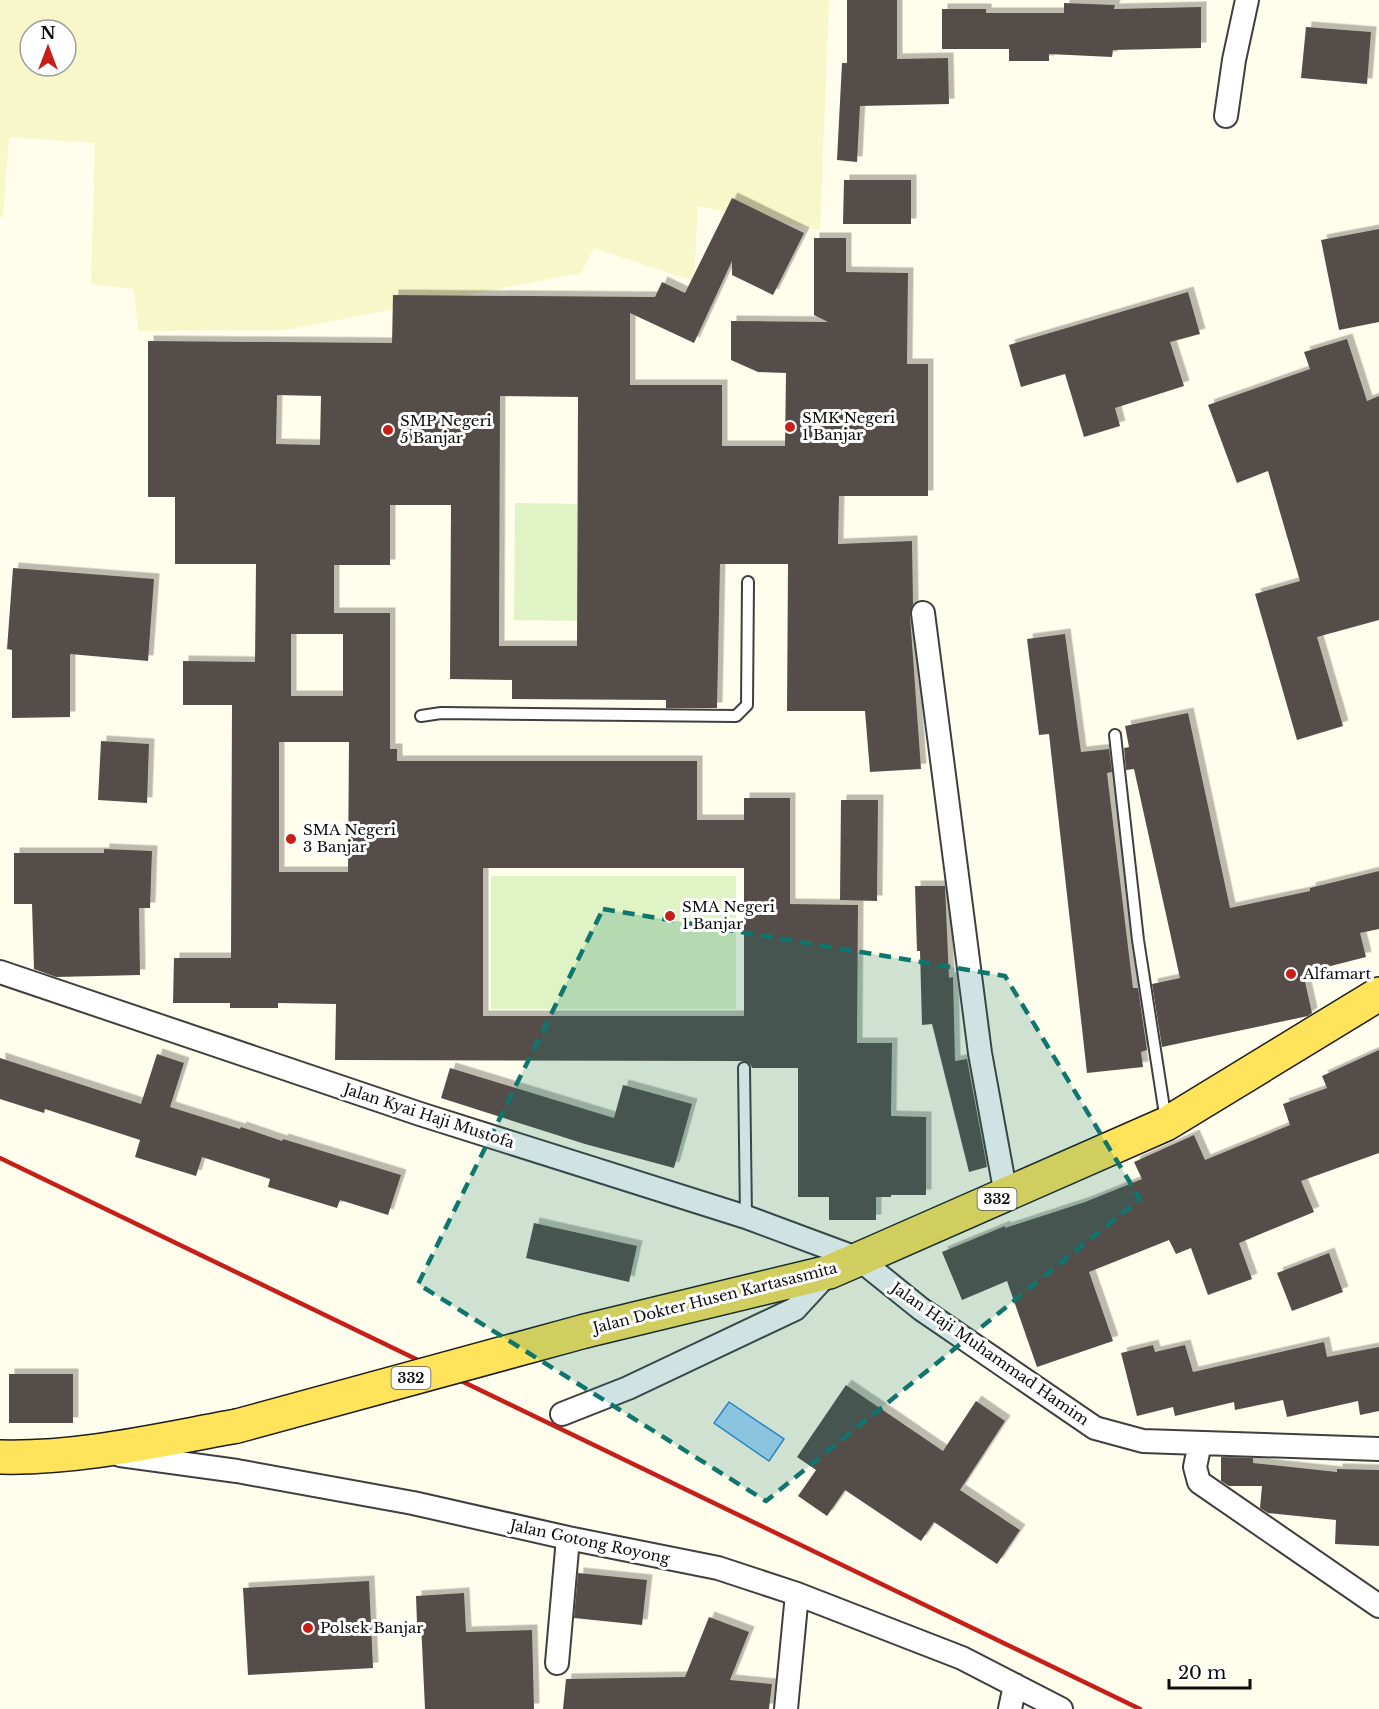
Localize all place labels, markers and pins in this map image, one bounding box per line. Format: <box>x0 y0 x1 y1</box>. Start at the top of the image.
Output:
place label: SMK Negeri 1 Banjar <box>802 408 895 444</box>
place label: SMP Negeri 5 Banjar <box>400 411 492 447</box>
marker: SMK Negeri 1 Banjar <box>783 420 797 434</box>
marker: SMP Negeri 5 Banjar <box>381 423 395 437</box>
place label: SMA Negeri 3 Banjar <box>303 820 396 856</box>
marker: SMA Negeri 3 Banjar <box>284 832 298 846</box>
place label: SMA Negeri 1 Banjar <box>682 897 775 933</box>
marker: SMA Negeri 1 Banjar <box>663 909 677 923</box>
place label: Alfamart <box>1302 964 1372 983</box>
marker: Alfamart <box>1284 967 1298 981</box>
place label: Polsek Banjar <box>320 1618 424 1637</box>
marker: Polsek Banjar <box>301 1621 315 1635</box>

